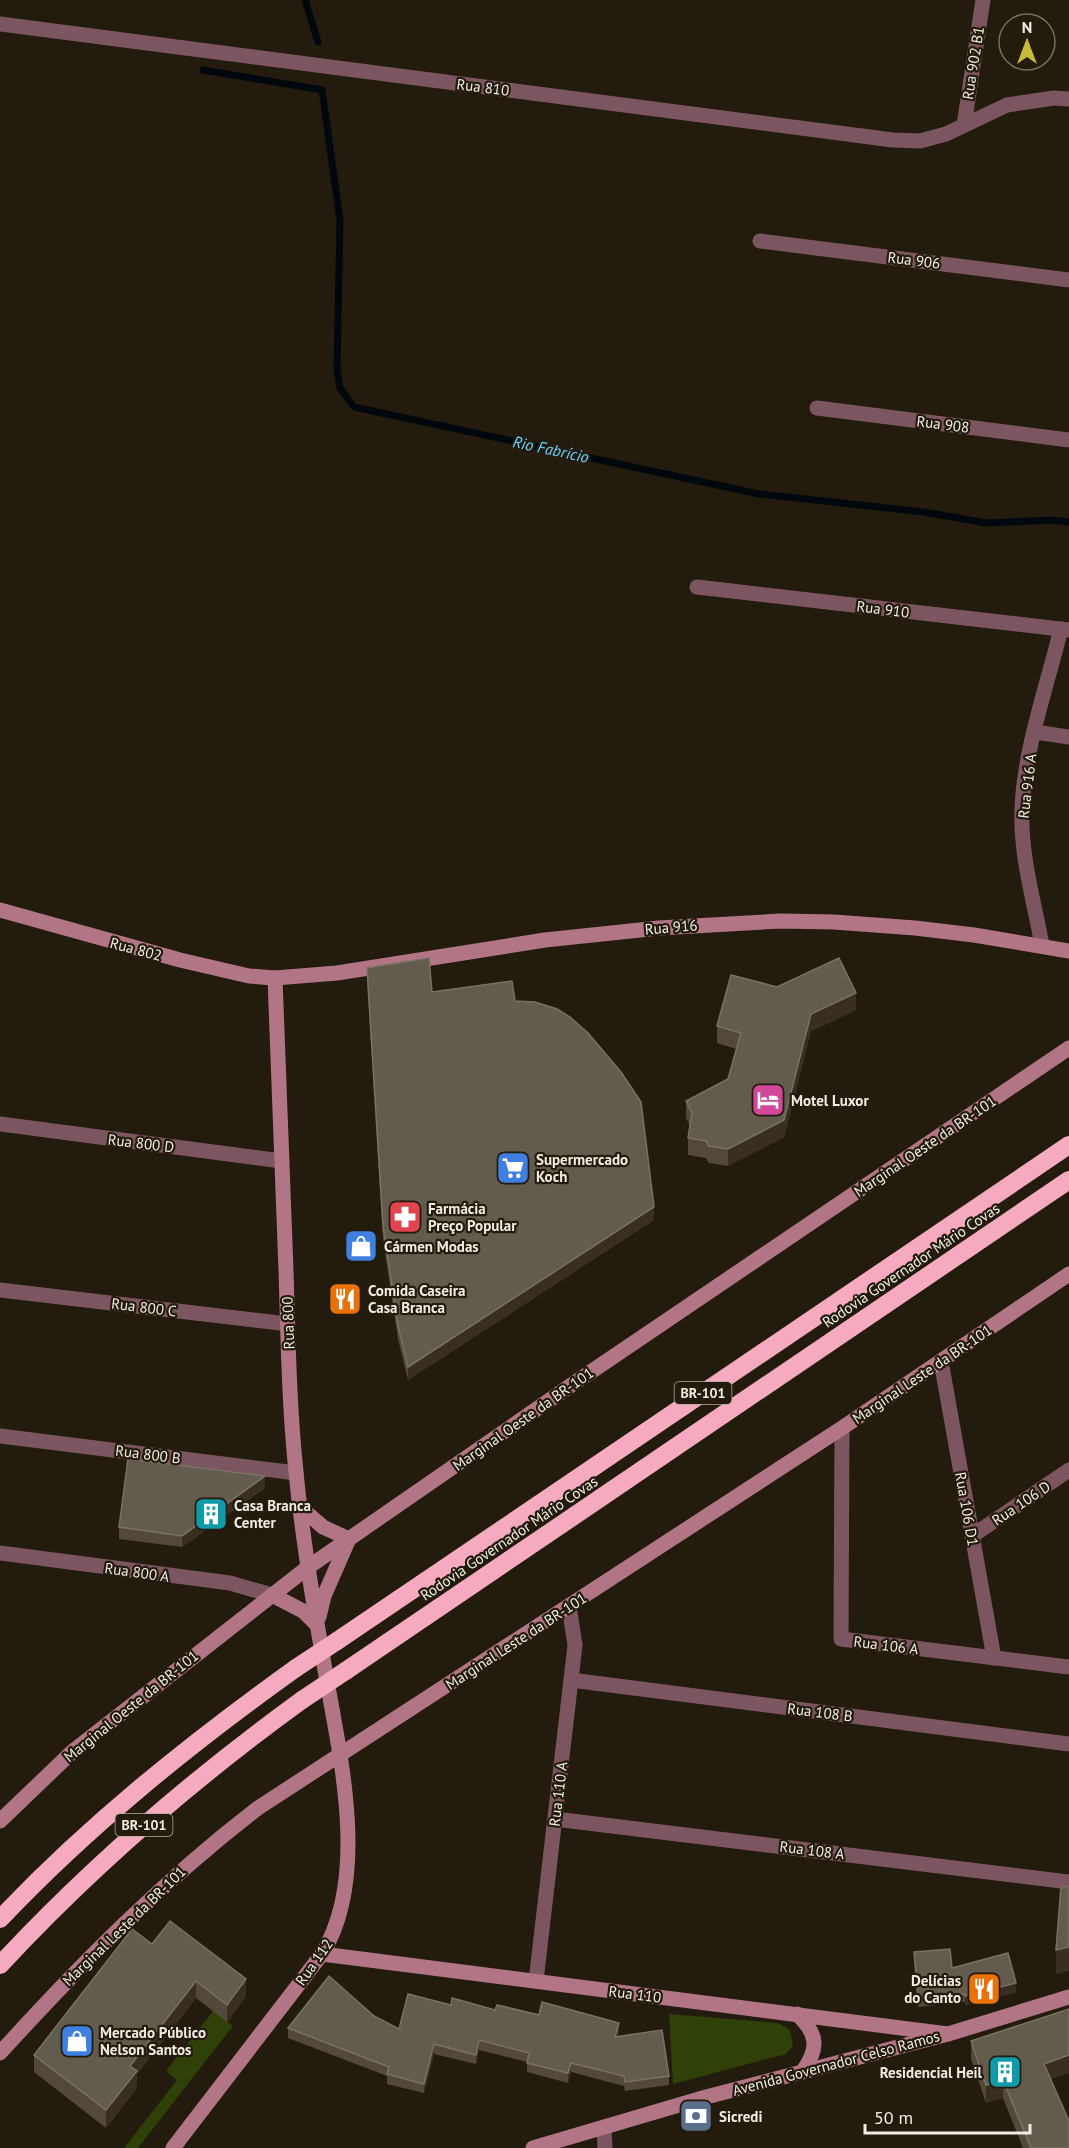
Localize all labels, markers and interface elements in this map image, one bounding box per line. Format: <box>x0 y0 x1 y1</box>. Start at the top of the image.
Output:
north arrow <box>997 12 1057 72</box>
text: N <box>1022 17 1032 37</box>
street label: Rua 902 B1 <box>958 25 988 101</box>
street label: Rua 810 <box>456 74 510 100</box>
street label: Rua 906 <box>887 247 941 273</box>
street label: Rua 908 <box>916 411 970 437</box>
water label: Rio Fabrício <box>511 431 591 467</box>
street label: Rua 910 <box>856 596 910 622</box>
street label: Rua 916 A <box>1014 752 1040 819</box>
street label: Rua 916 <box>644 915 698 939</box>
street label: Rua 802 <box>108 933 164 965</box>
hotel icon: Motel Luxor <box>750 1082 786 1118</box>
place label: Motel Luxor <box>791 1091 869 1110</box>
street label: Marginal Oeste da BR-101 <box>850 1091 1000 1201</box>
street label: Rua 800 D <box>107 1130 175 1156</box>
supermarket icon: Supermercado Koch <box>495 1150 531 1186</box>
place label: Supermercado Koch <box>536 1150 628 1186</box>
street label: Rodovia Governador Mário Covas <box>819 1198 1003 1332</box>
pharmacy icon: Farmácia Preço Popular <box>387 1199 423 1235</box>
place label: Farmácia Preço Popular <box>428 1199 517 1235</box>
shop icon: Cármen Modas <box>343 1228 379 1264</box>
place label: Cármen Modas <box>384 1237 479 1256</box>
restaurant icon: Comida Caseira Casa Branca <box>327 1281 363 1317</box>
place label: Comida Caseira Casa Branca <box>368 1281 466 1317</box>
street label: Rua 800 C <box>110 1294 178 1320</box>
street label: Rua 800 <box>278 1296 298 1350</box>
street label: Marginal Leste da BR-101 <box>849 1320 995 1428</box>
street label: Marginal Oeste da BR-101 <box>449 1363 597 1475</box>
road number: BR-101 <box>674 1382 732 1404</box>
street label: Rua 800 B <box>114 1441 182 1467</box>
street label: Rodovia Governador Mário Covas <box>417 1471 601 1605</box>
street label: Rua 106 D1 <box>951 1471 983 1547</box>
street label: Rua 106 D <box>988 1476 1054 1530</box>
building icon: Casa Branca Center <box>193 1496 229 1532</box>
place label: Casa Branca Center <box>234 1496 311 1532</box>
street label: Rua 800 A <box>103 1558 171 1586</box>
street label: Marginal Leste da BR-101 <box>442 1588 590 1694</box>
street label: Rua 106 A <box>853 1632 920 1658</box>
street label: Marginal Oeste da BR-101 <box>60 1646 202 1766</box>
street label: Rua 108 B <box>786 1699 854 1725</box>
street label: Rua 110 A <box>545 1760 571 1827</box>
road number: BR-101 <box>116 1814 172 1836</box>
street label: Rua 108 A <box>779 1837 846 1863</box>
street label: Marginal Leste da BR-101 <box>58 1862 190 1990</box>
street label: Rua 112 <box>291 1935 337 1989</box>
place label: Delícias do Canto <box>904 1971 961 2007</box>
restaurant icon: Delícias do Canto <box>966 1971 1002 2007</box>
street label: Rua 110 <box>608 1981 662 2007</box>
shop icon: Mercado Público Nelson Santos <box>59 2023 95 2059</box>
place label: Mercado Público Nelson Santos <box>100 2023 206 2059</box>
street label: Avenida Governador Celso Ramos <box>730 2026 942 2100</box>
building icon: Residencial Heil <box>987 2054 1023 2090</box>
place label: Residencial Heil <box>880 2063 983 2082</box>
scale bar <box>865 2097 1030 2135</box>
bank icon: Sicredi <box>678 2098 714 2134</box>
text: 50 m <box>874 2106 913 2129</box>
place label: Sicredi <box>719 2107 763 2126</box>

